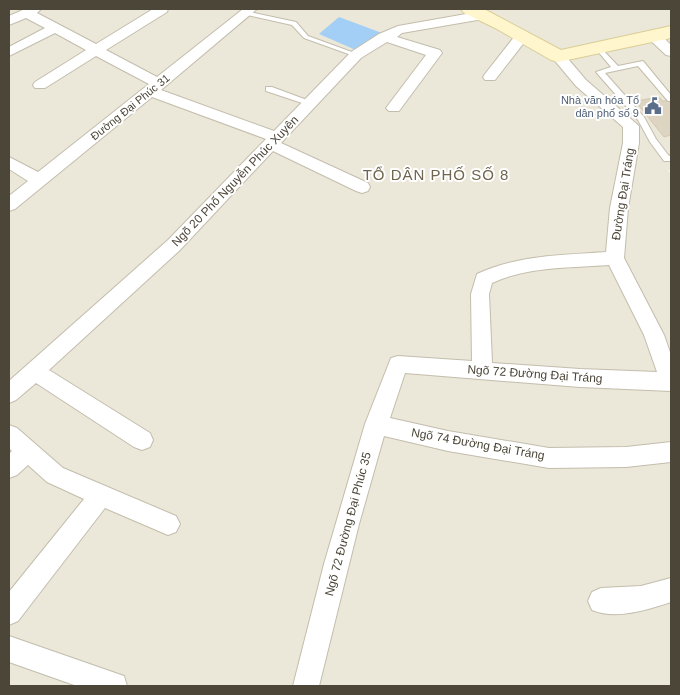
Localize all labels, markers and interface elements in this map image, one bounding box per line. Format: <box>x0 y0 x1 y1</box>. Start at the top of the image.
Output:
street label: Đường Đại Phúc 31 <box>88 72 172 142</box>
place label: Nhà văn hóa Tổ dân phố số 9 <box>561 94 639 119</box>
public building icon: Nhà văn hóa Tổ dân phố số 9 <box>643 96 663 116</box>
street label: Ngõ 20 Phố Nguyễn Phúc Xuyên <box>168 112 301 249</box>
street label: Đường Đại Tráng <box>609 147 637 241</box>
district label: TỔ DÂN PHỐ SỐ 8 <box>363 166 509 183</box>
street label: Ngõ 72 Đường Đại Tráng <box>467 362 603 386</box>
street label: Ngõ 74 Đường Đại Tráng <box>410 425 546 463</box>
street label: Ngõ 72 Đường Đại Phúc 35 <box>322 450 374 598</box>

